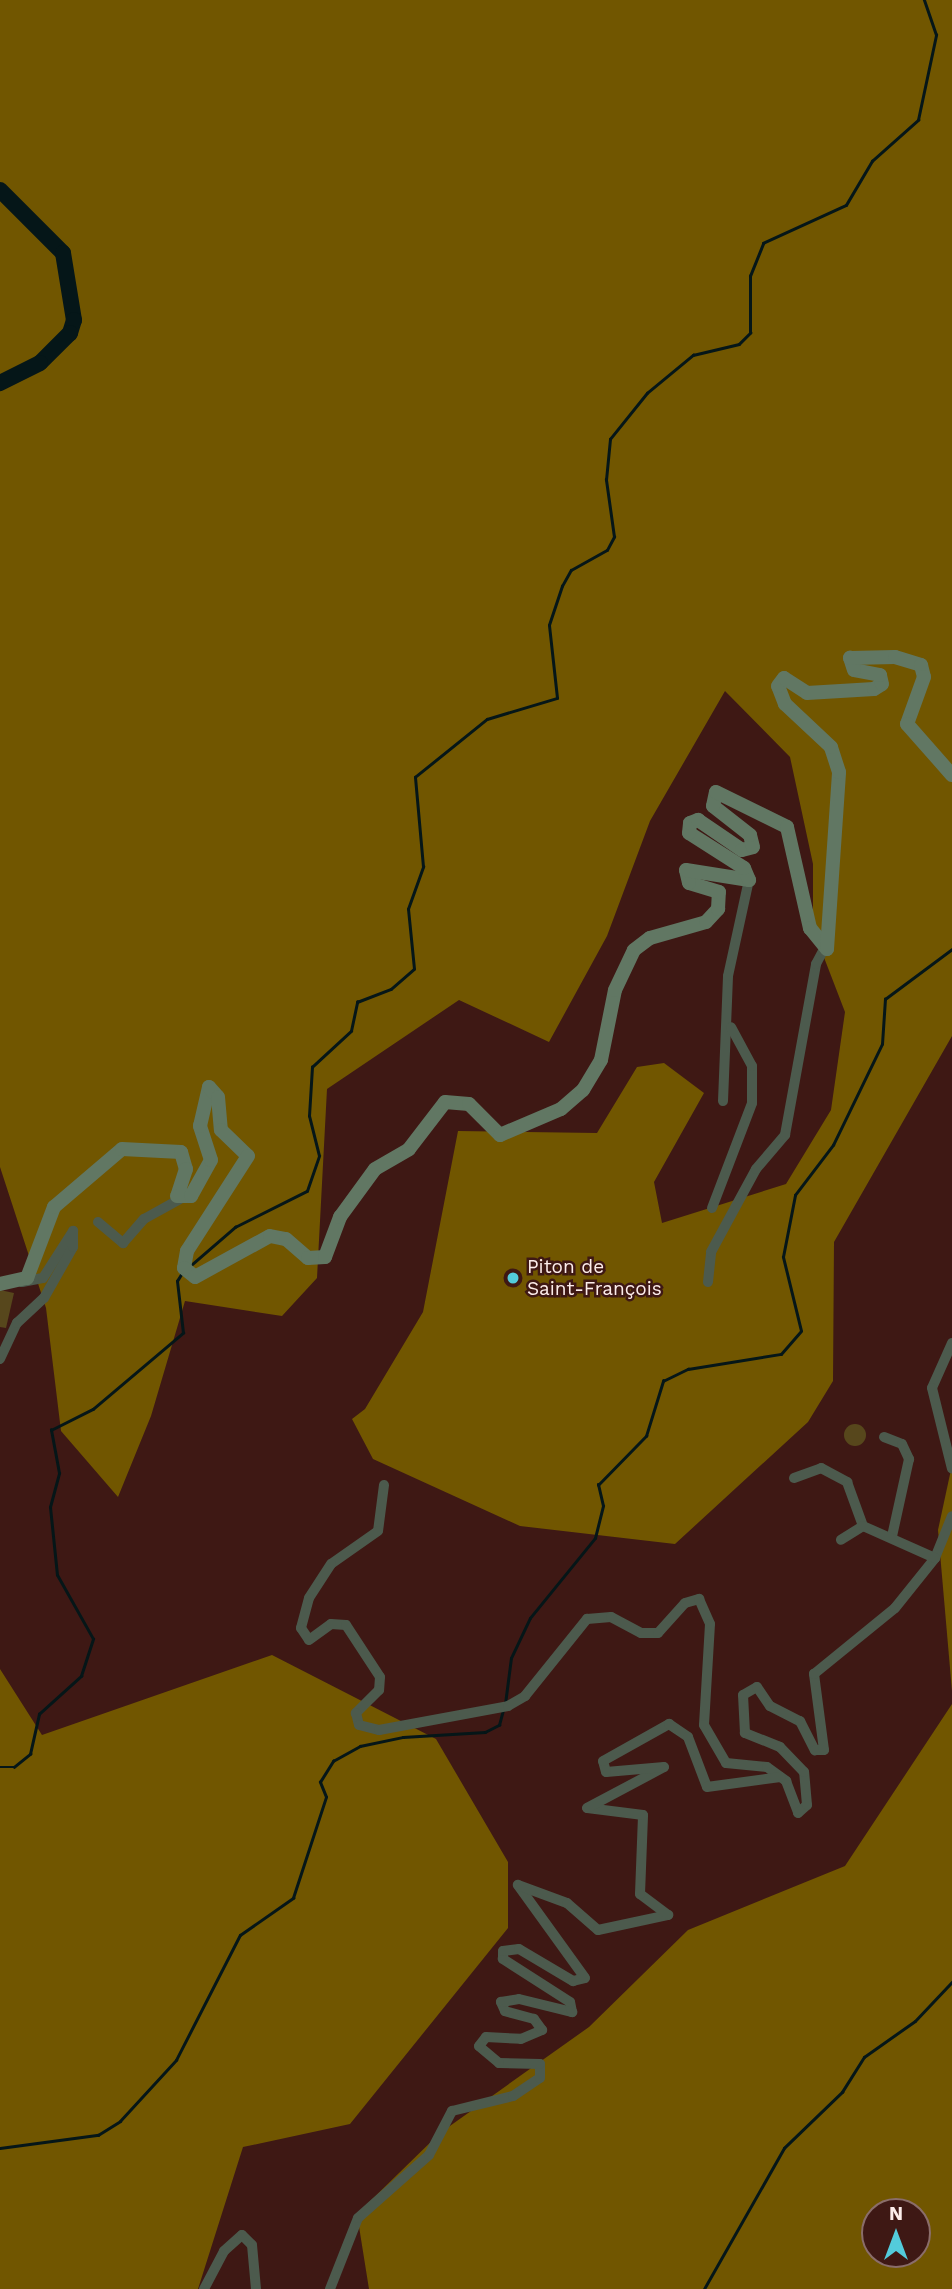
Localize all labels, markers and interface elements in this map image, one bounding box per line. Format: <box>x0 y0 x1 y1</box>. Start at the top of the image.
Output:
place label: Piton de Saint-François <box>527 1256 662 1300</box>
marker: Piton de Saint-François <box>505 1270 521 1286</box>
north arrow <box>861 2198 931 2268</box>
text: N <box>889 2202 903 2225</box>

